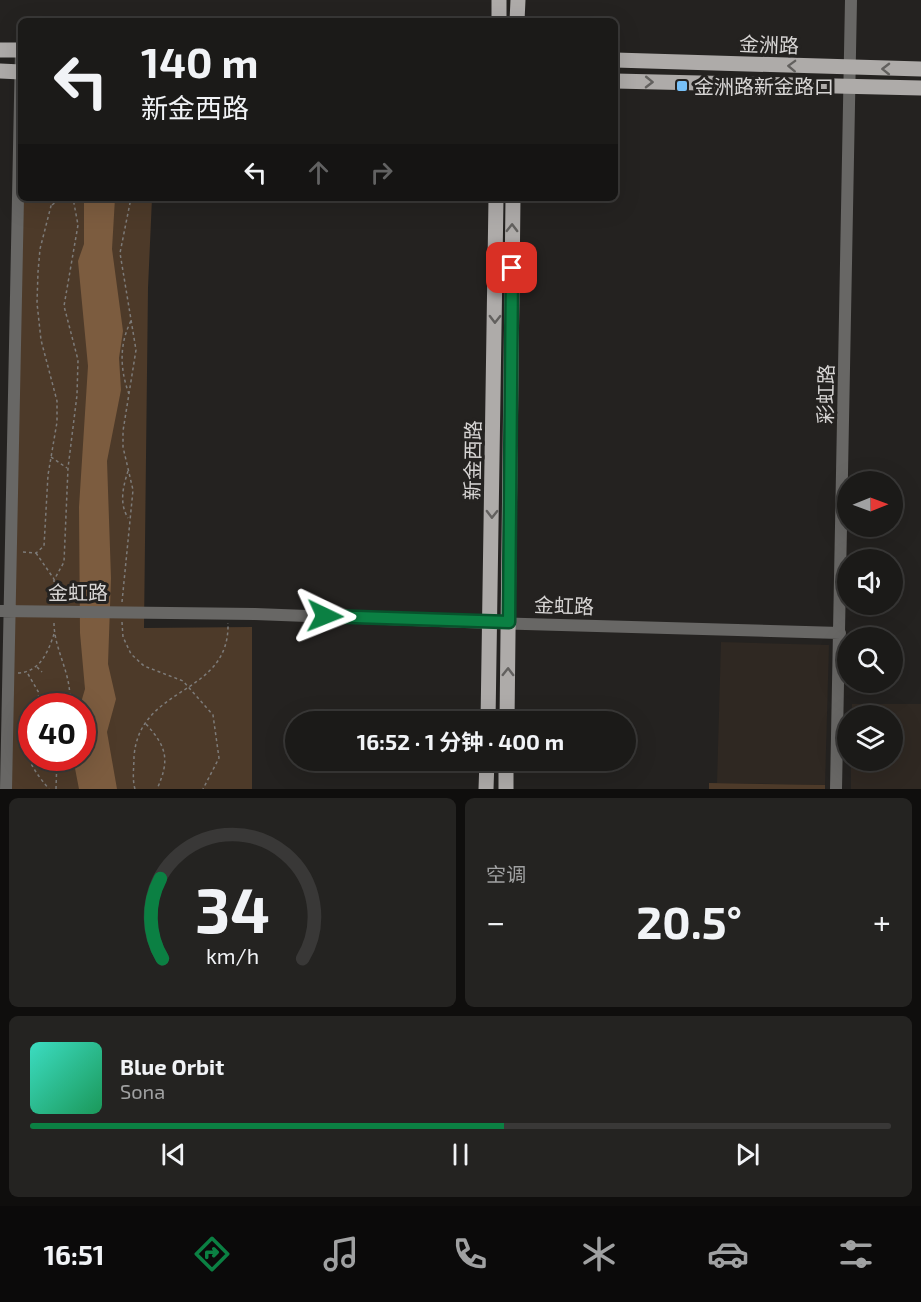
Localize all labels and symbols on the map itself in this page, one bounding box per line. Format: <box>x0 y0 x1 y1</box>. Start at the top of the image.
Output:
street label: 金洲路 <box>739 31 799 57</box>
one-way arrow <box>787 60 796 73</box>
one-way arrow <box>881 62 890 75</box>
place label: 金洲路新金路口 <box>694 74 834 98</box>
one-way arrow <box>644 76 653 88</box>
marker: 金洲路新金路口 <box>675 79 689 93</box>
one-way arrow <box>506 223 519 232</box>
pin <box>486 242 537 293</box>
one-way arrow <box>489 315 501 324</box>
street label: 彩虹路 <box>812 364 838 424</box>
street label: 新金西路 <box>459 420 485 500</box>
north arrow <box>837 471 903 537</box>
one-way arrow <box>486 510 499 519</box>
street label: 金虹路 <box>48 580 108 604</box>
position arrow <box>293 584 357 648</box>
street label: 金虹路 <box>534 592 594 618</box>
one-way arrow <box>502 667 514 676</box>
speed limit sign: 40 <box>18 693 96 771</box>

